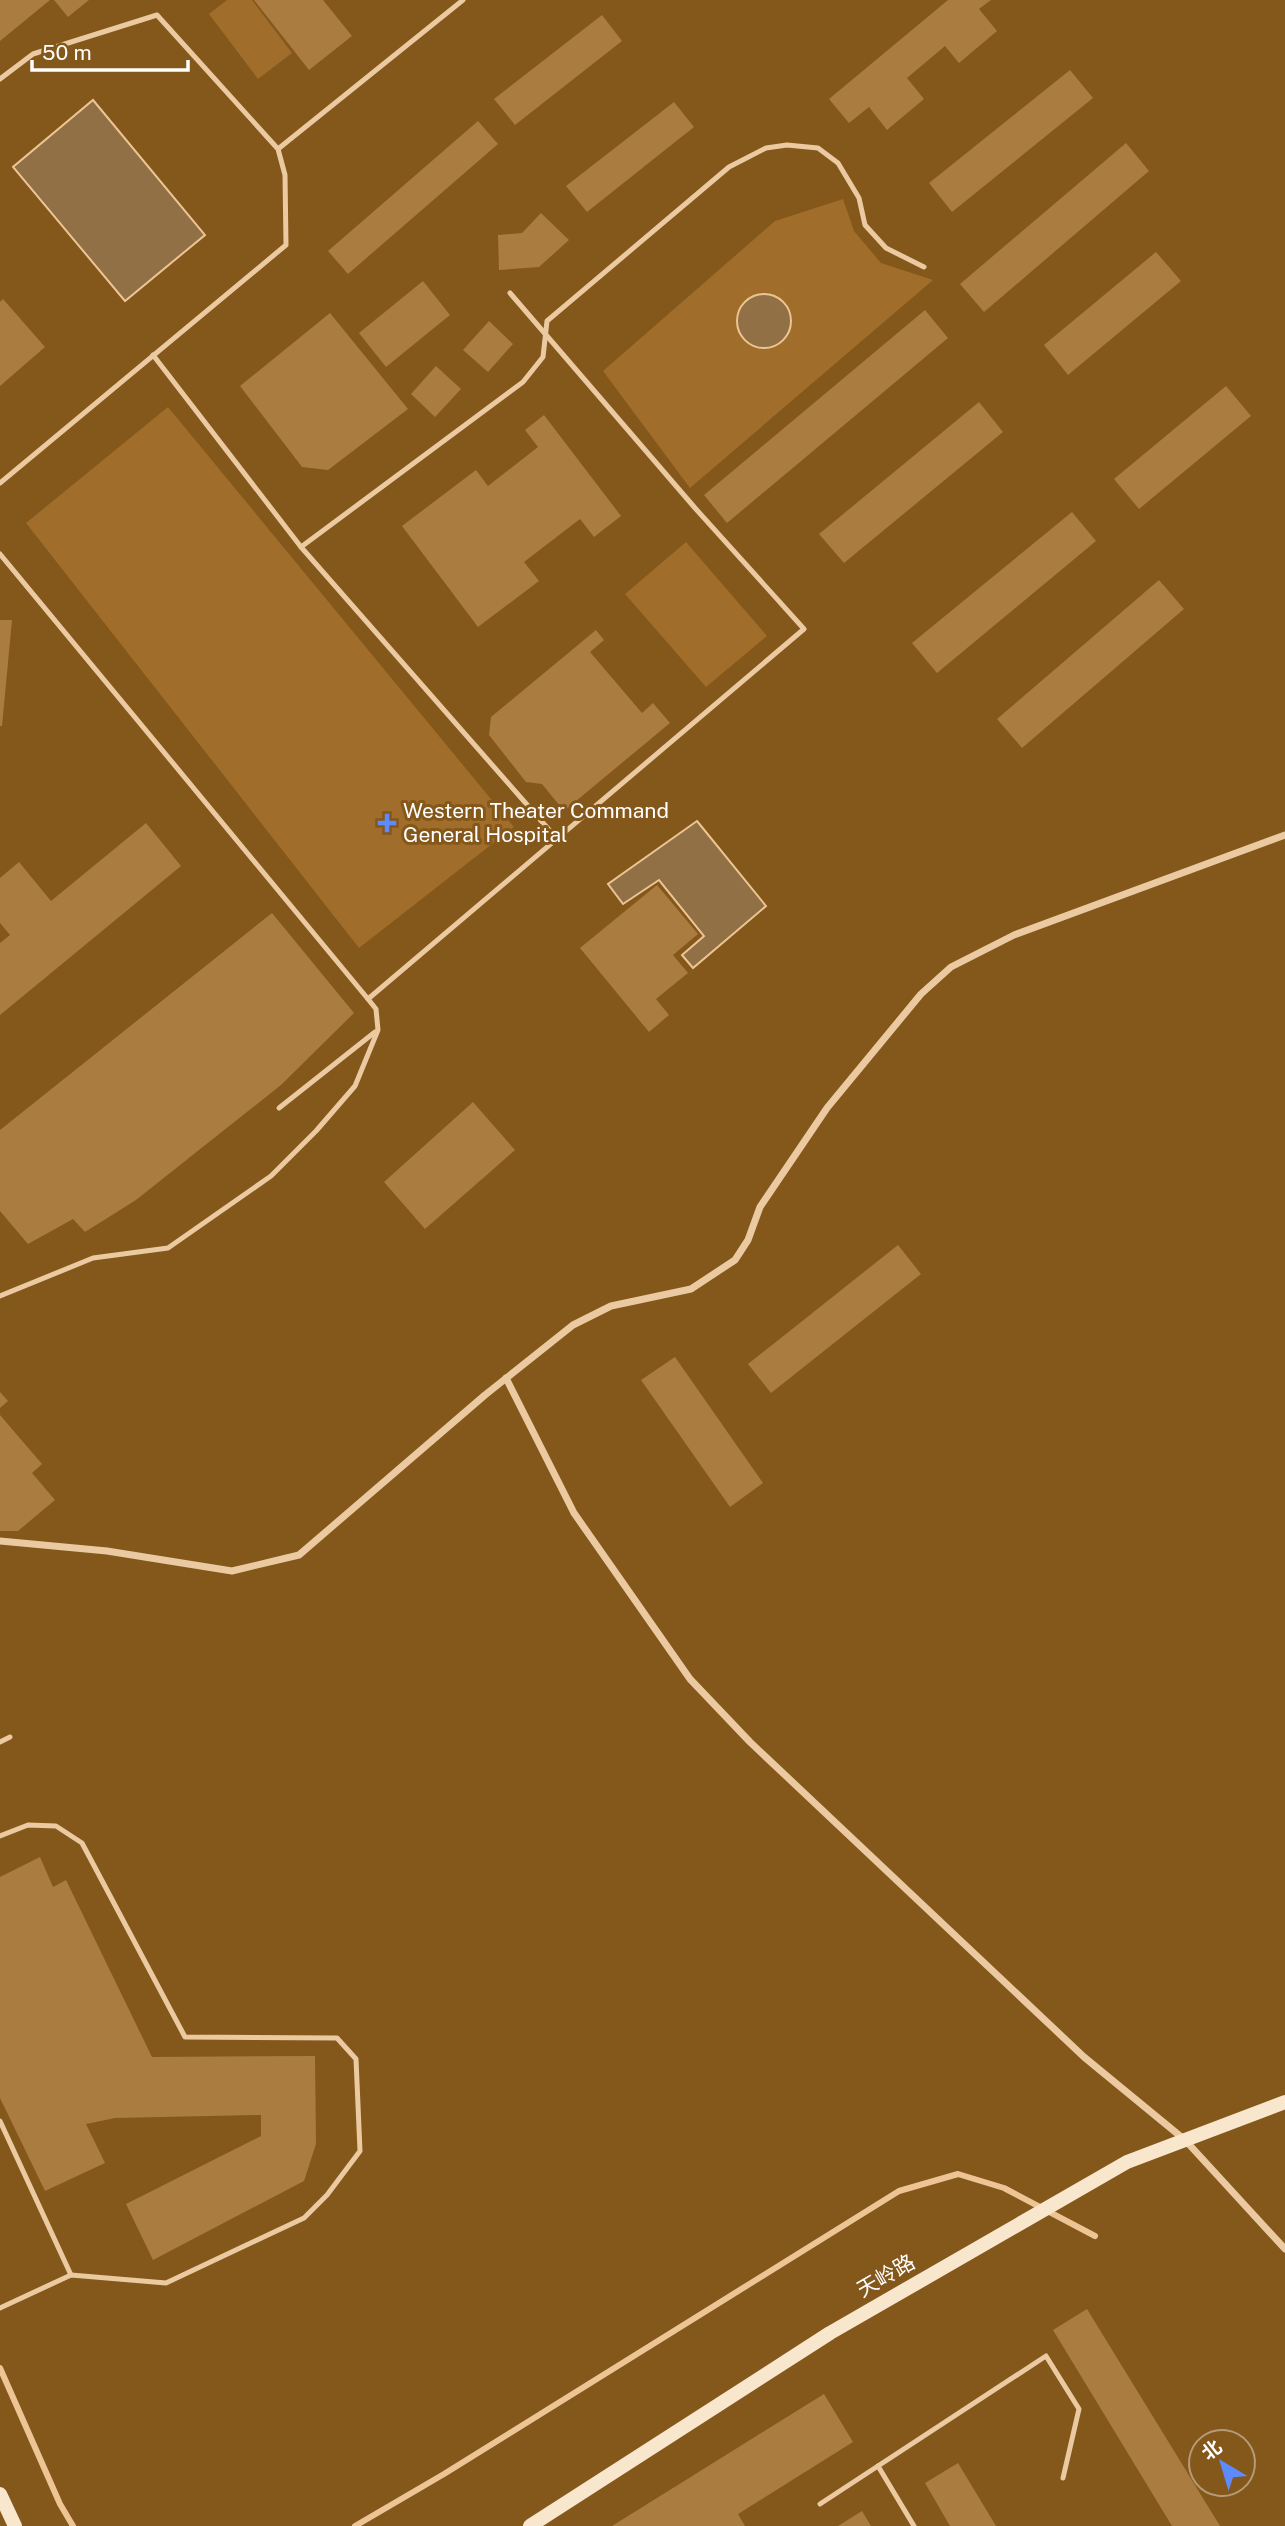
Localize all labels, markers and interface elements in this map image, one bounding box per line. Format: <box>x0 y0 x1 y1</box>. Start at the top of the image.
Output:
scale bar <box>32 28 187 72</box>
text: 50 m <box>42 40 92 65</box>
place label: Western Theater Command General Hospital <box>403 798 669 847</box>
marker: Western Theater Command General Hospital <box>377 813 397 833</box>
street label: 天岭路 <box>852 2249 919 2302</box>
north arrow <box>1187 2428 1257 2498</box>
text: 北 <box>1197 2435 1226 2464</box>

